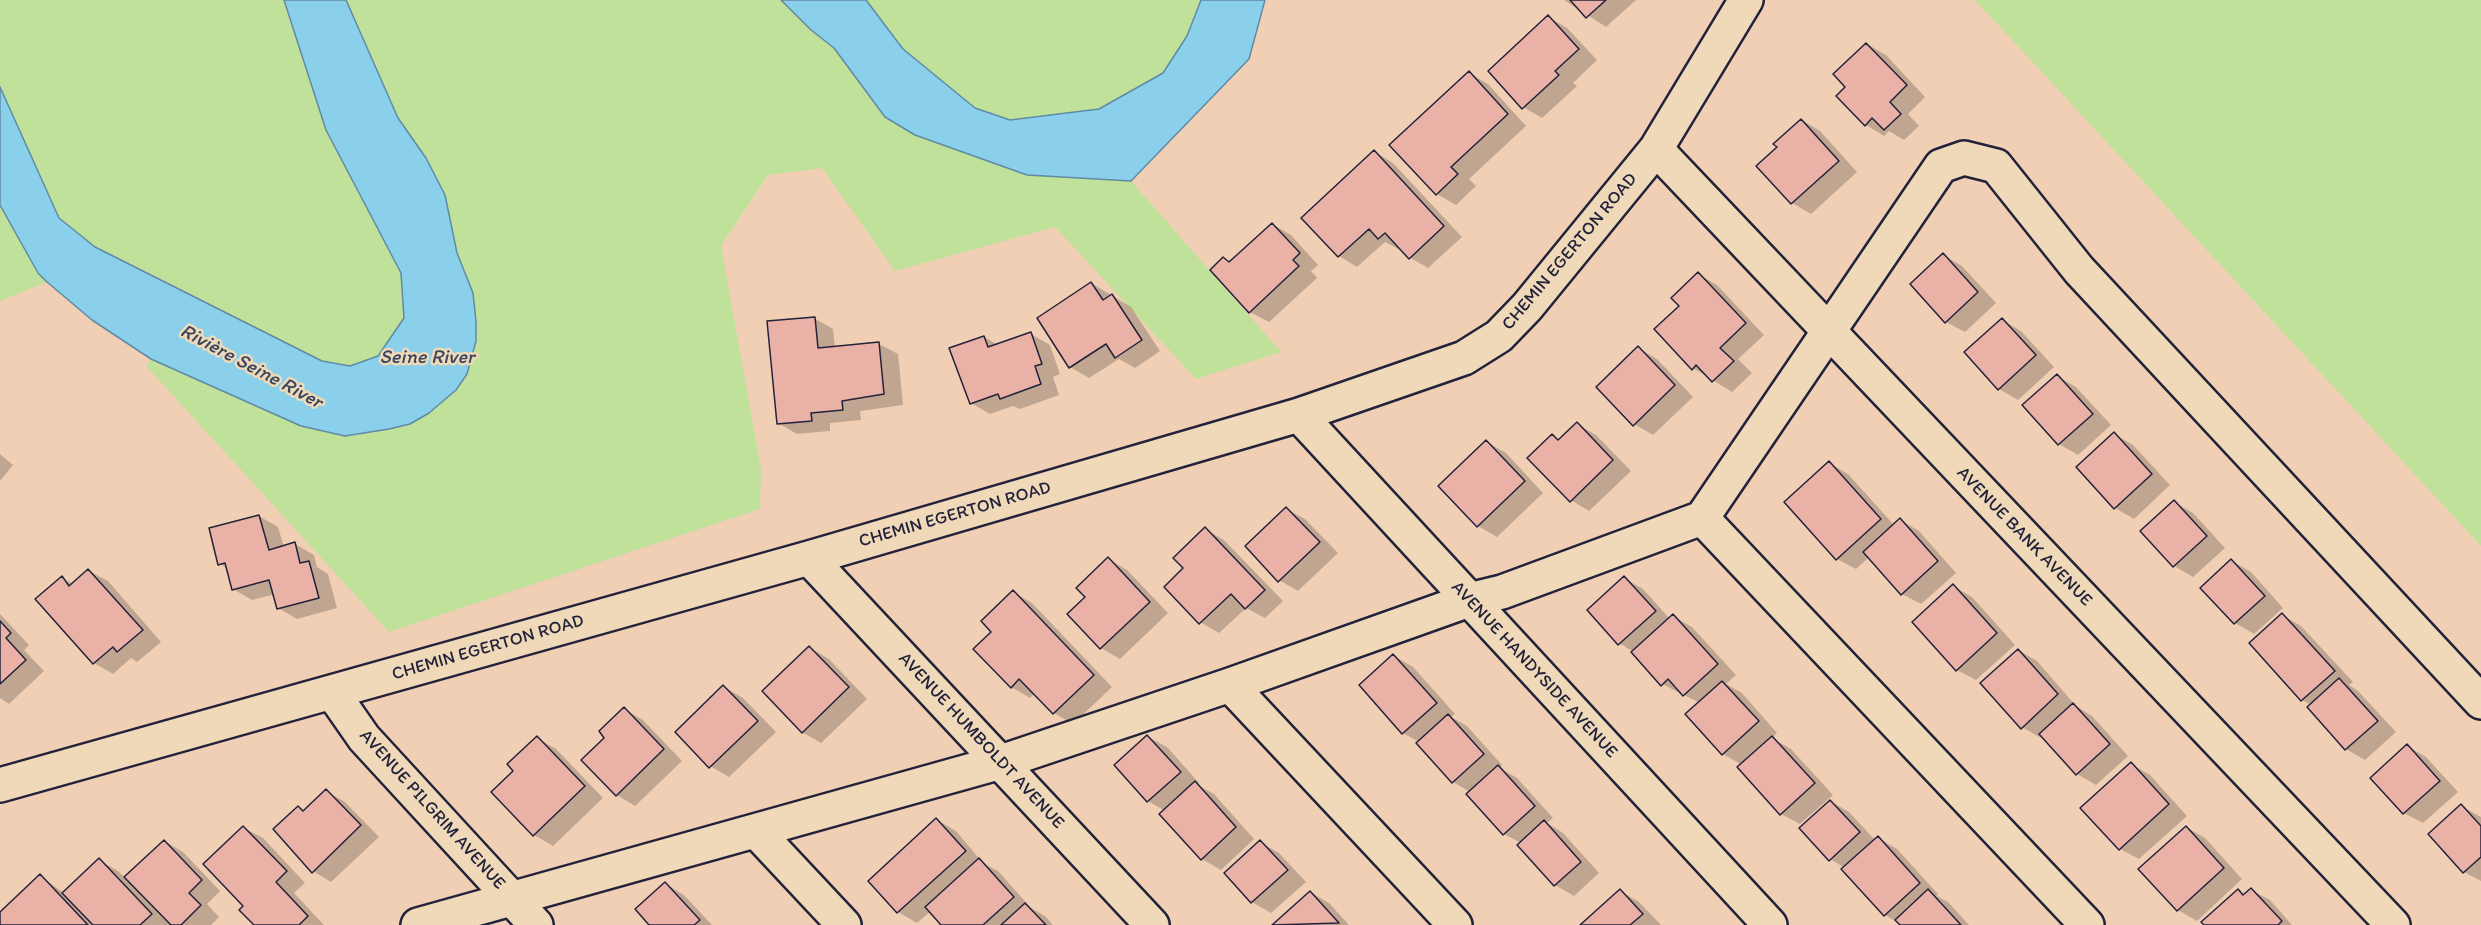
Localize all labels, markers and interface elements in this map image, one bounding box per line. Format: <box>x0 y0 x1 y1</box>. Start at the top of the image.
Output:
street label: CHEMIN EGERTON ROAD <box>1498 169 1642 335</box>
water label: Rivière Seine River <box>176 319 326 415</box>
water label: Seine River <box>380 346 474 370</box>
street label: AVENUE BANK AVENUE <box>1952 463 2096 611</box>
street label: CHEMIN EGERTON ROAD <box>857 477 1053 553</box>
street label: AVENUE HANDYSIDE AVENUE <box>1446 577 1622 763</box>
street label: CHEMIN EGERTON ROAD <box>390 610 586 686</box>
street label: AVENUE HUMBOLDT AVENUE <box>893 648 1069 834</box>
street label: AVENUE PILGRIM AVENUE <box>354 726 510 894</box>

